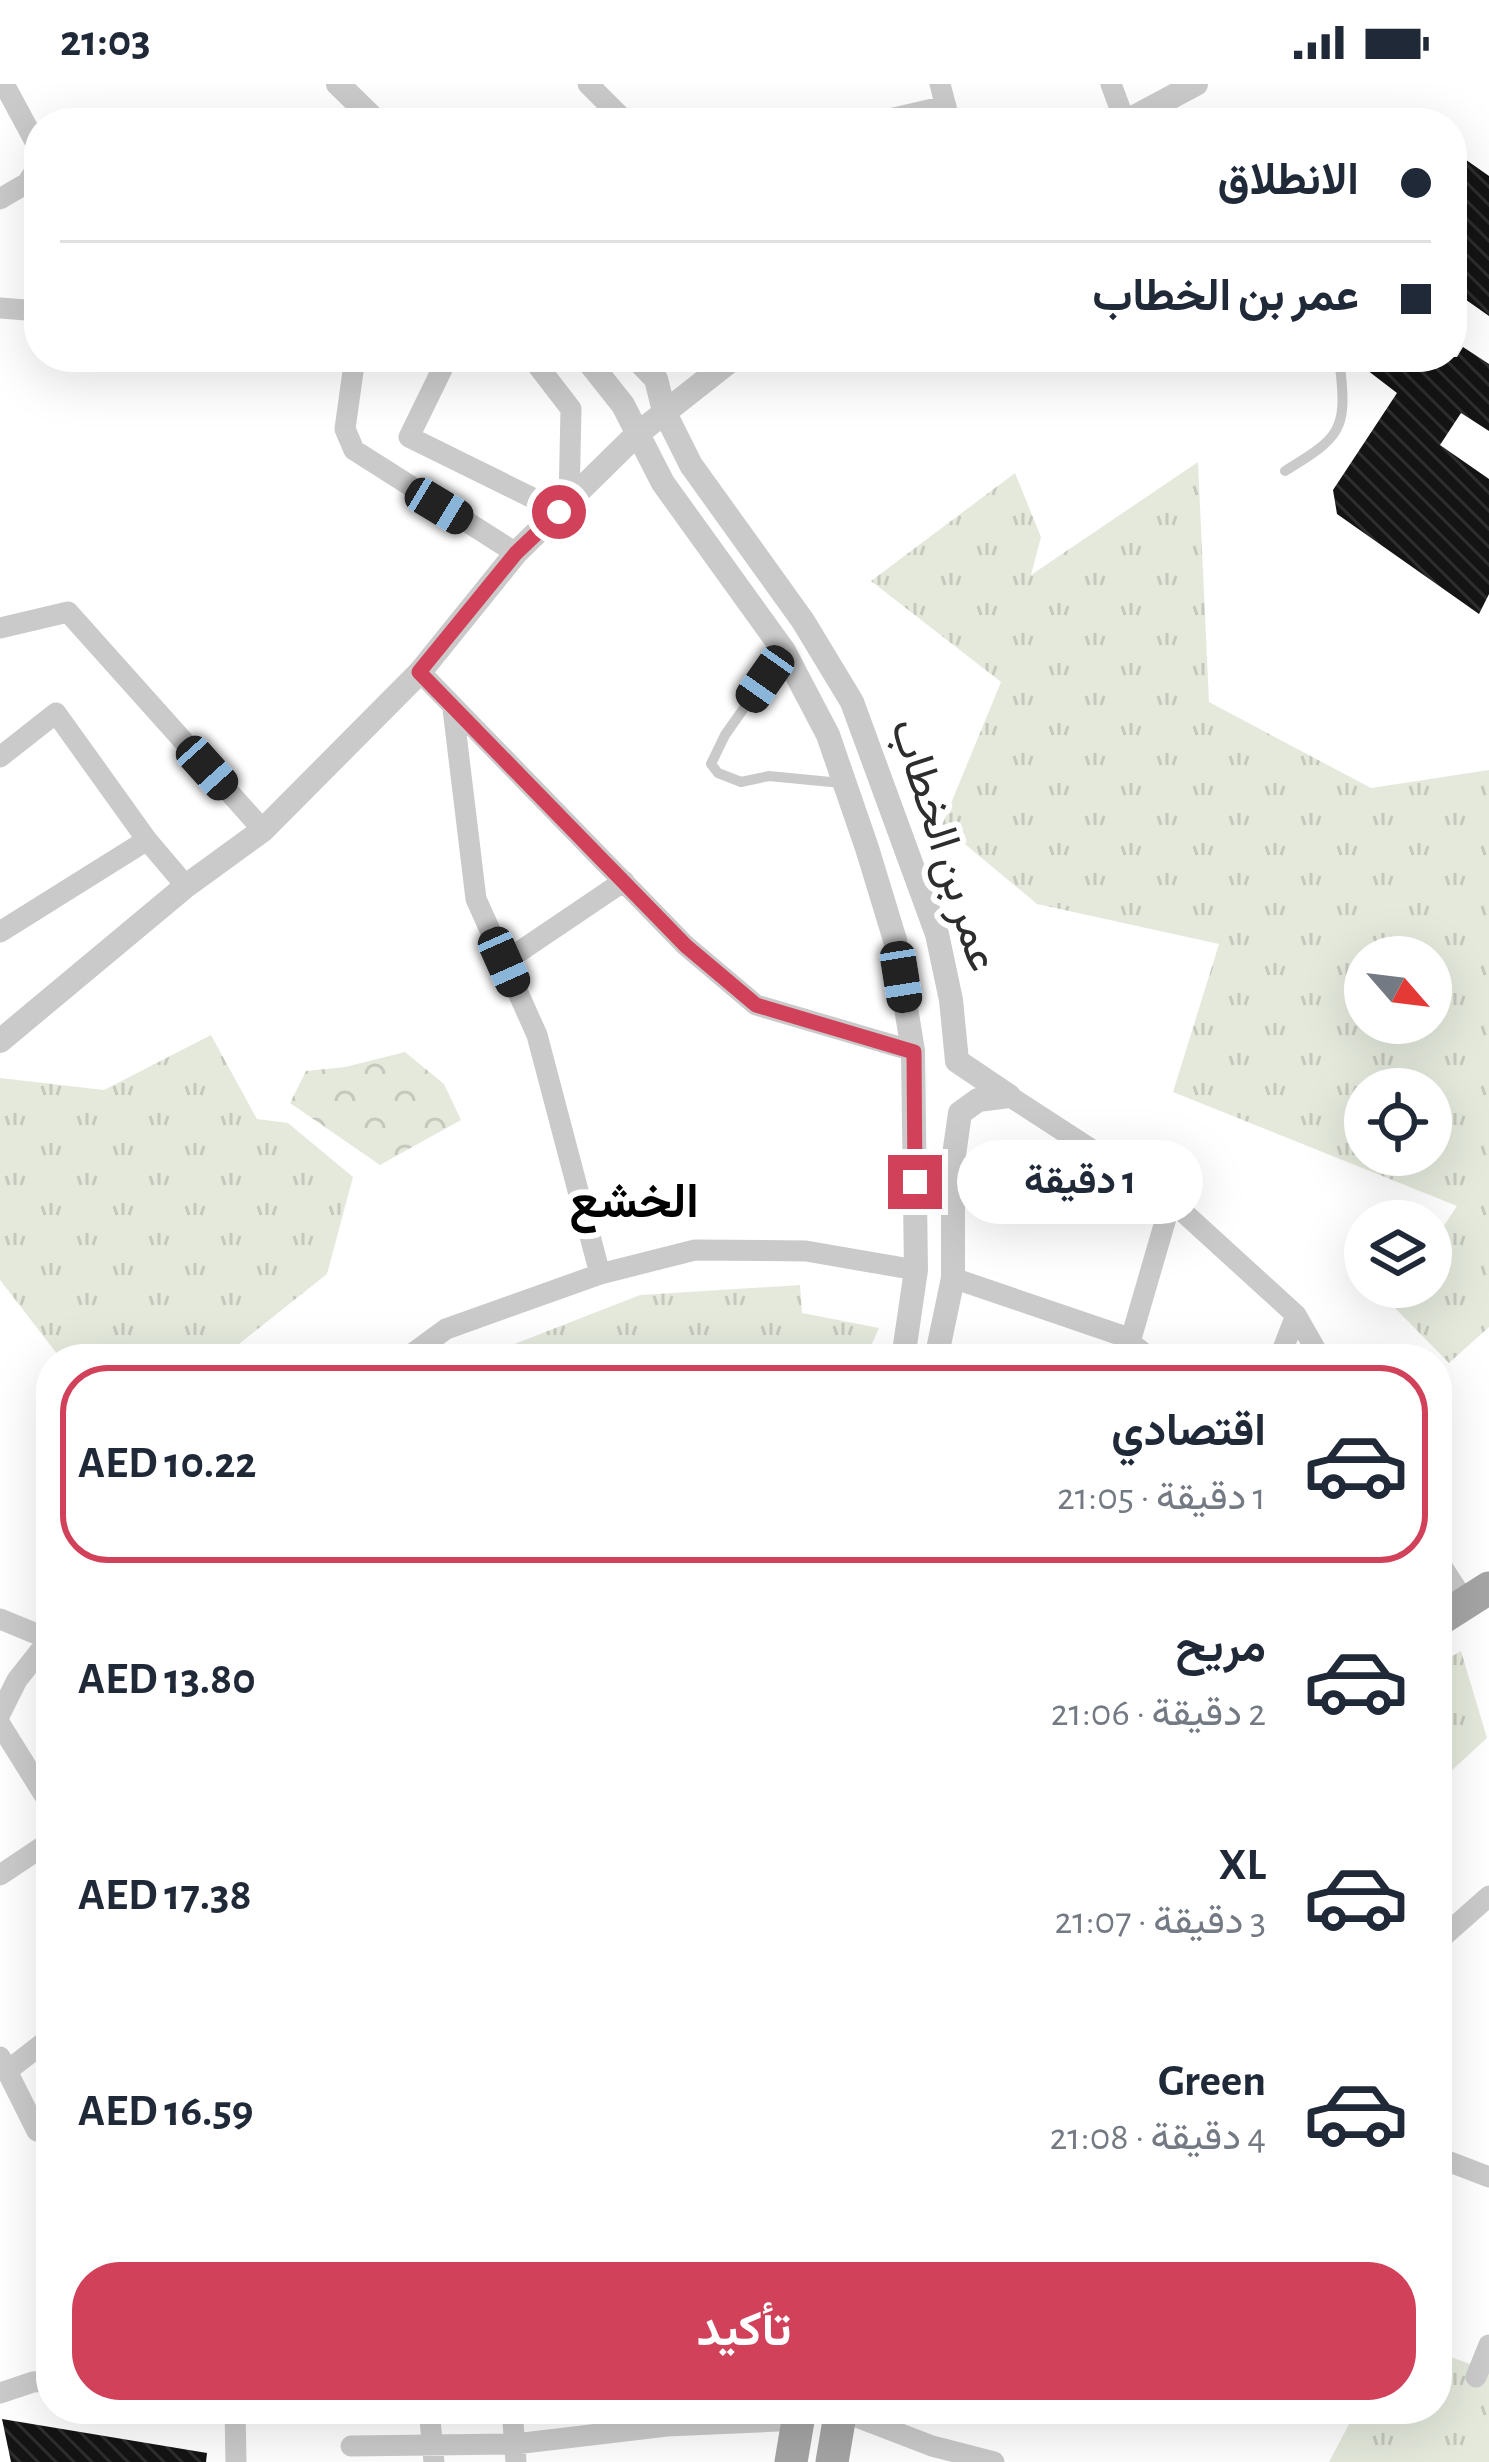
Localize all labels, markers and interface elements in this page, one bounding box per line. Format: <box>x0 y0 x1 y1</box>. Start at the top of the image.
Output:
text: 21:03 <box>60 19 151 64</box>
text: الانطلاق <box>1218 158 1359 203</box>
text: عمر بن الخطاب <box>1092 274 1359 319</box>
car <box>399 472 479 540</box>
route start <box>532 485 586 539</box>
car <box>730 639 800 719</box>
street label: عمر بن الخطاب <box>879 713 1006 978</box>
car <box>170 729 244 807</box>
car <box>473 922 535 1002</box>
north arrow <box>1344 936 1452 1044</box>
map controls <box>1344 936 1452 1308</box>
car <box>878 939 924 1015</box>
button: locate <box>1344 1068 1452 1176</box>
callout: 1 دقيقة <box>957 1140 1203 1224</box>
route end <box>888 1155 942 1209</box>
text: 1 دقيقة <box>1024 1162 1136 1201</box>
district label: الخشع <box>569 1179 699 1234</box>
button: layers <box>1344 1200 1452 1308</box>
text: اقتصادي <box>1111 1409 1266 1454</box>
icon: car <box>1302 1410 1410 1518</box>
text: AED 10.22 <box>78 1441 257 1486</box>
text: 1 دقيقة · 21:05 <box>1057 1478 1266 1517</box>
text: مريح <box>1175 1625 1266 1670</box>
icon: car <box>1302 1626 1410 1734</box>
text: AED 13.80 <box>78 1657 256 1702</box>
text: 2 دقيقة · 21:06 <box>1051 1694 1266 1733</box>
icon: car <box>1302 1842 1410 1950</box>
text: XL <box>1218 1843 1266 1888</box>
text: AED 17.38 <box>78 1873 252 1918</box>
text: 3 دقيقة · 21:07 <box>1054 1902 1266 1941</box>
icon: car <box>1302 2058 1410 2166</box>
text: Green <box>1158 2059 1266 2104</box>
text: AED 16.59 <box>78 2089 254 2134</box>
text: 4 دقيقة · 21:08 <box>1050 2118 1266 2157</box>
button: تأكيد <box>72 2262 1416 2400</box>

